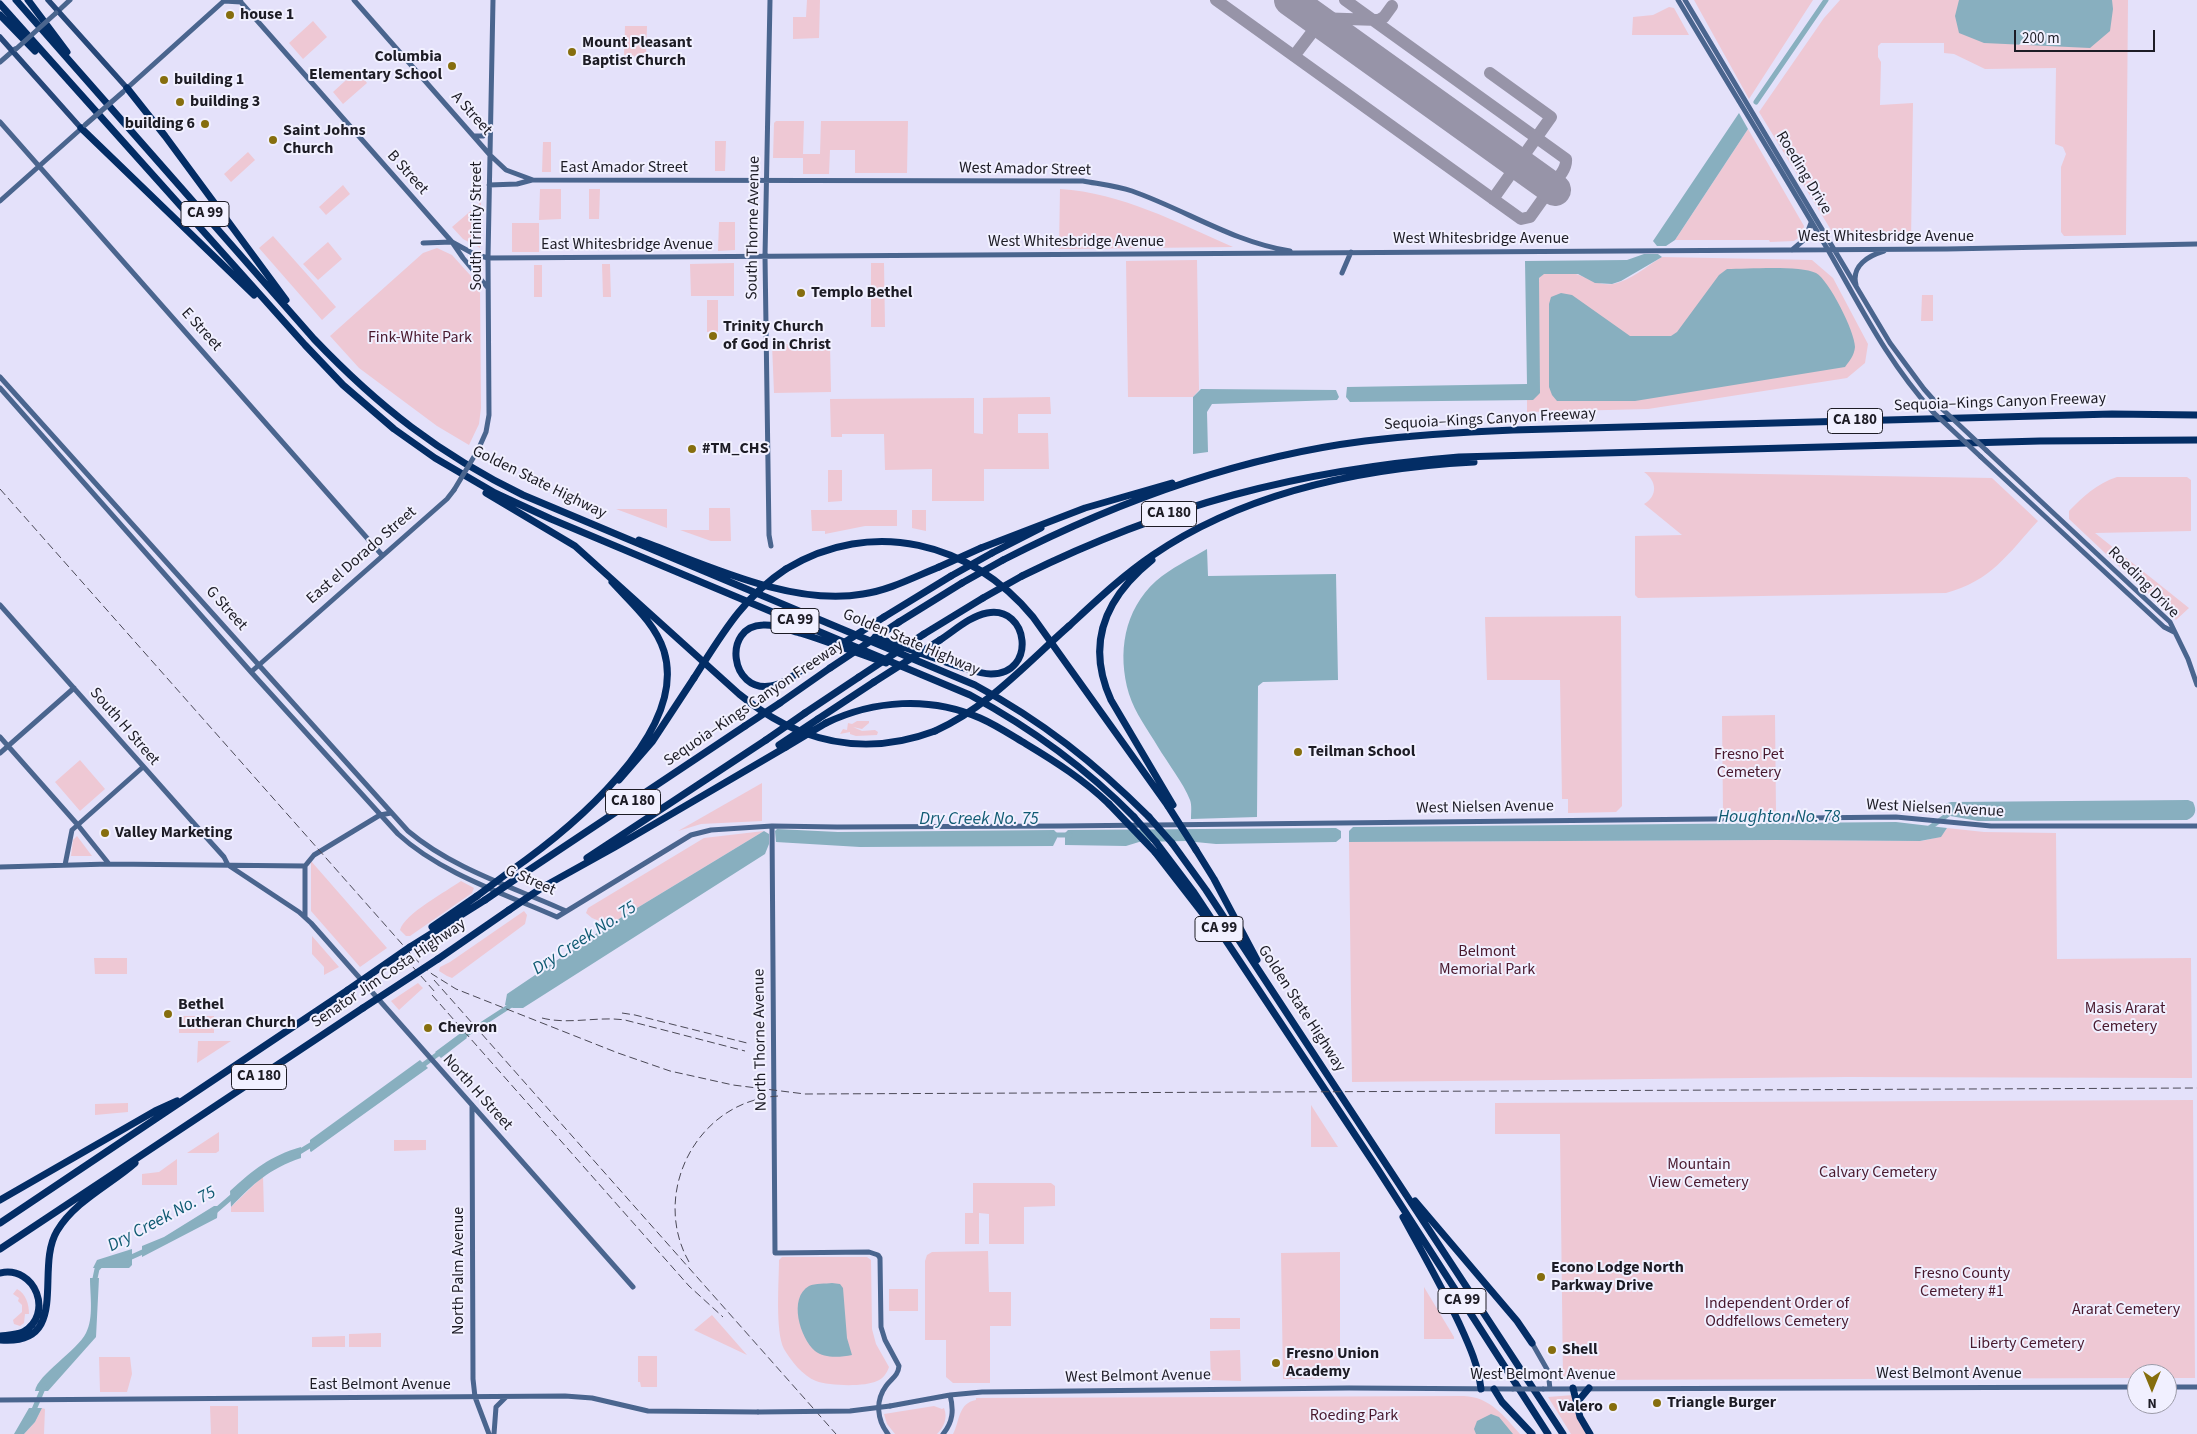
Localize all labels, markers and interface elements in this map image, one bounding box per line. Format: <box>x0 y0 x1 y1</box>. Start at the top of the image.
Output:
place label: house 1 <box>240 5 294 25</box>
marker: house 1 <box>224 9 236 21</box>
scale bar <box>2017 20 2158 52</box>
text: 200 m <box>2022 28 2060 49</box>
place label: Mount Pleasant Baptist Church <box>582 33 692 71</box>
marker: Mount Pleasant Baptist Church <box>566 46 578 58</box>
place label: Columbia Elementary School <box>309 47 442 85</box>
marker: Columbia Elementary School <box>446 60 458 72</box>
place label: building 1 <box>174 70 244 90</box>
marker: building 1 <box>158 74 170 86</box>
street label: A Street <box>446 88 496 140</box>
place label: building 3 <box>190 92 260 112</box>
marker: building 3 <box>174 96 186 108</box>
place label: building 6 <box>125 114 195 134</box>
marker: building 6 <box>199 118 211 130</box>
place label: Saint Johns Church <box>283 121 366 159</box>
street label: Roeding Drive <box>1771 128 1835 218</box>
marker: Saint Johns Church <box>267 134 279 146</box>
street label: B Street <box>382 147 432 199</box>
street label: South Thorne Avenue <box>743 156 765 300</box>
street label: East Amador Street <box>560 158 688 178</box>
street label: West Amador Street <box>959 159 1091 181</box>
street label: South Trinity Street <box>467 161 487 291</box>
road number: CA 99 <box>181 202 229 226</box>
street label: West Whitesbridge Avenue <box>1798 227 1974 247</box>
street label: West Whitesbridge Avenue <box>1393 229 1569 249</box>
street label: West Whitesbridge Avenue <box>988 232 1164 252</box>
street label: East Whitesbridge Avenue <box>541 235 713 255</box>
place label: Templo Bethel <box>811 283 912 303</box>
marker: Templo Bethel <box>795 287 807 299</box>
street label: E Street <box>177 304 225 356</box>
place label: Trinity Church of God in Christ <box>723 317 831 355</box>
park label: Fink-White Park <box>368 328 472 348</box>
marker: Trinity Church of God in Christ <box>707 330 719 342</box>
street label: Sequoia–Kings Canyon Freeway <box>1894 390 2106 416</box>
street label: Sequoia–Kings Canyon Freeway <box>1384 405 1596 435</box>
road number: CA 180 <box>1828 408 1882 434</box>
place label: #TM_CHS <box>702 439 769 459</box>
street label: Golden State Highway <box>469 442 609 524</box>
marker: #TM_CHS <box>686 443 698 455</box>
road number: CA 180 <box>1142 502 1196 526</box>
street label: East el Dorado Street <box>303 503 421 609</box>
street label: Roeding Drive <box>2103 543 2183 623</box>
street label: G Street <box>201 583 251 635</box>
street label: Golden State Highway <box>840 605 982 681</box>
road number: CA 99 <box>771 608 819 634</box>
street label: Sequoia–Kings Canyon Freeway <box>661 637 847 771</box>
street label: South H Street <box>85 684 163 770</box>
place label: Teilman School <box>1308 742 1415 762</box>
park label: Fresno Pet Cemetery <box>1714 745 1784 783</box>
marker: Teilman School <box>1292 746 1304 758</box>
road number: CA 180 <box>606 790 660 814</box>
street label: West Nielsen Avenue <box>1866 796 2004 822</box>
street label: West Nielsen Avenue <box>1416 797 1554 819</box>
water label: Houghton No. 78 <box>1718 807 1840 829</box>
water label: Dry Creek No. 75 <box>919 809 1039 831</box>
place label: Valley Marketing <box>115 823 232 843</box>
marker: Valley Marketing <box>99 827 111 839</box>
street label: G Street <box>502 861 558 901</box>
water label: Dry Creek No. 75 <box>529 897 641 981</box>
street label: Senator Jim Costa Highway <box>308 915 470 1033</box>
road number: CA 99 <box>1195 916 1243 942</box>
street label: Golden State Highway <box>1253 942 1349 1076</box>
park label: Belmont Memorial Park <box>1439 942 1535 980</box>
street label: North Thorne Avenue <box>750 969 772 1111</box>
place label: Bethel Lutheran Church <box>178 995 296 1033</box>
park label: Masis Ararat Cemetery <box>2085 999 2165 1037</box>
marker: Bethel Lutheran Church <box>162 1008 174 1020</box>
place label: Chevron <box>438 1018 497 1038</box>
marker: Chevron <box>422 1022 434 1034</box>
street label: North H Street <box>438 1051 516 1135</box>
road number: CA 180 <box>232 1064 286 1090</box>
park label: Mountain View Cemetery <box>1649 1155 1749 1193</box>
park label: Calvary Cemetery <box>1819 1163 1937 1183</box>
water label: Dry Creek No. 75 <box>104 1182 220 1258</box>
street label: North Palm Avenue <box>449 1207 469 1335</box>
place label: Econo Lodge North Parkway Drive <box>1551 1258 1684 1296</box>
park label: Fresno County Cemetery #1 <box>1914 1264 2010 1302</box>
marker: Econo Lodge North Parkway Drive <box>1535 1271 1547 1283</box>
road number: CA 99 <box>1438 1288 1486 1314</box>
park label: Independent Order of Oddfellows Cemetery <box>1705 1294 1849 1332</box>
park label: Ararat Cemetery <box>2072 1300 2180 1320</box>
park label: Liberty Cemetery <box>1970 1334 2084 1354</box>
place label: Shell <box>1562 1340 1597 1360</box>
place label: Fresno Union Academy <box>1286 1344 1379 1382</box>
marker: Shell <box>1546 1344 1558 1356</box>
marker: Fresno Union Academy <box>1270 1357 1282 1369</box>
street label: West Belmont Avenue <box>1876 1364 2022 1384</box>
north arrow <box>2127 1364 2177 1414</box>
street label: West Belmont Avenue <box>1470 1365 1616 1385</box>
street label: West Belmont Avenue <box>1065 1366 1211 1388</box>
street label: East Belmont Avenue <box>309 1375 451 1395</box>
place label: Triangle Burger <box>1667 1393 1776 1413</box>
text: N <box>2147 1393 2157 1413</box>
place label: Valero <box>1558 1397 1603 1417</box>
marker: Triangle Burger <box>1651 1397 1663 1409</box>
marker: Valero <box>1607 1401 1619 1413</box>
park label: Roeding Park <box>1310 1406 1398 1426</box>

